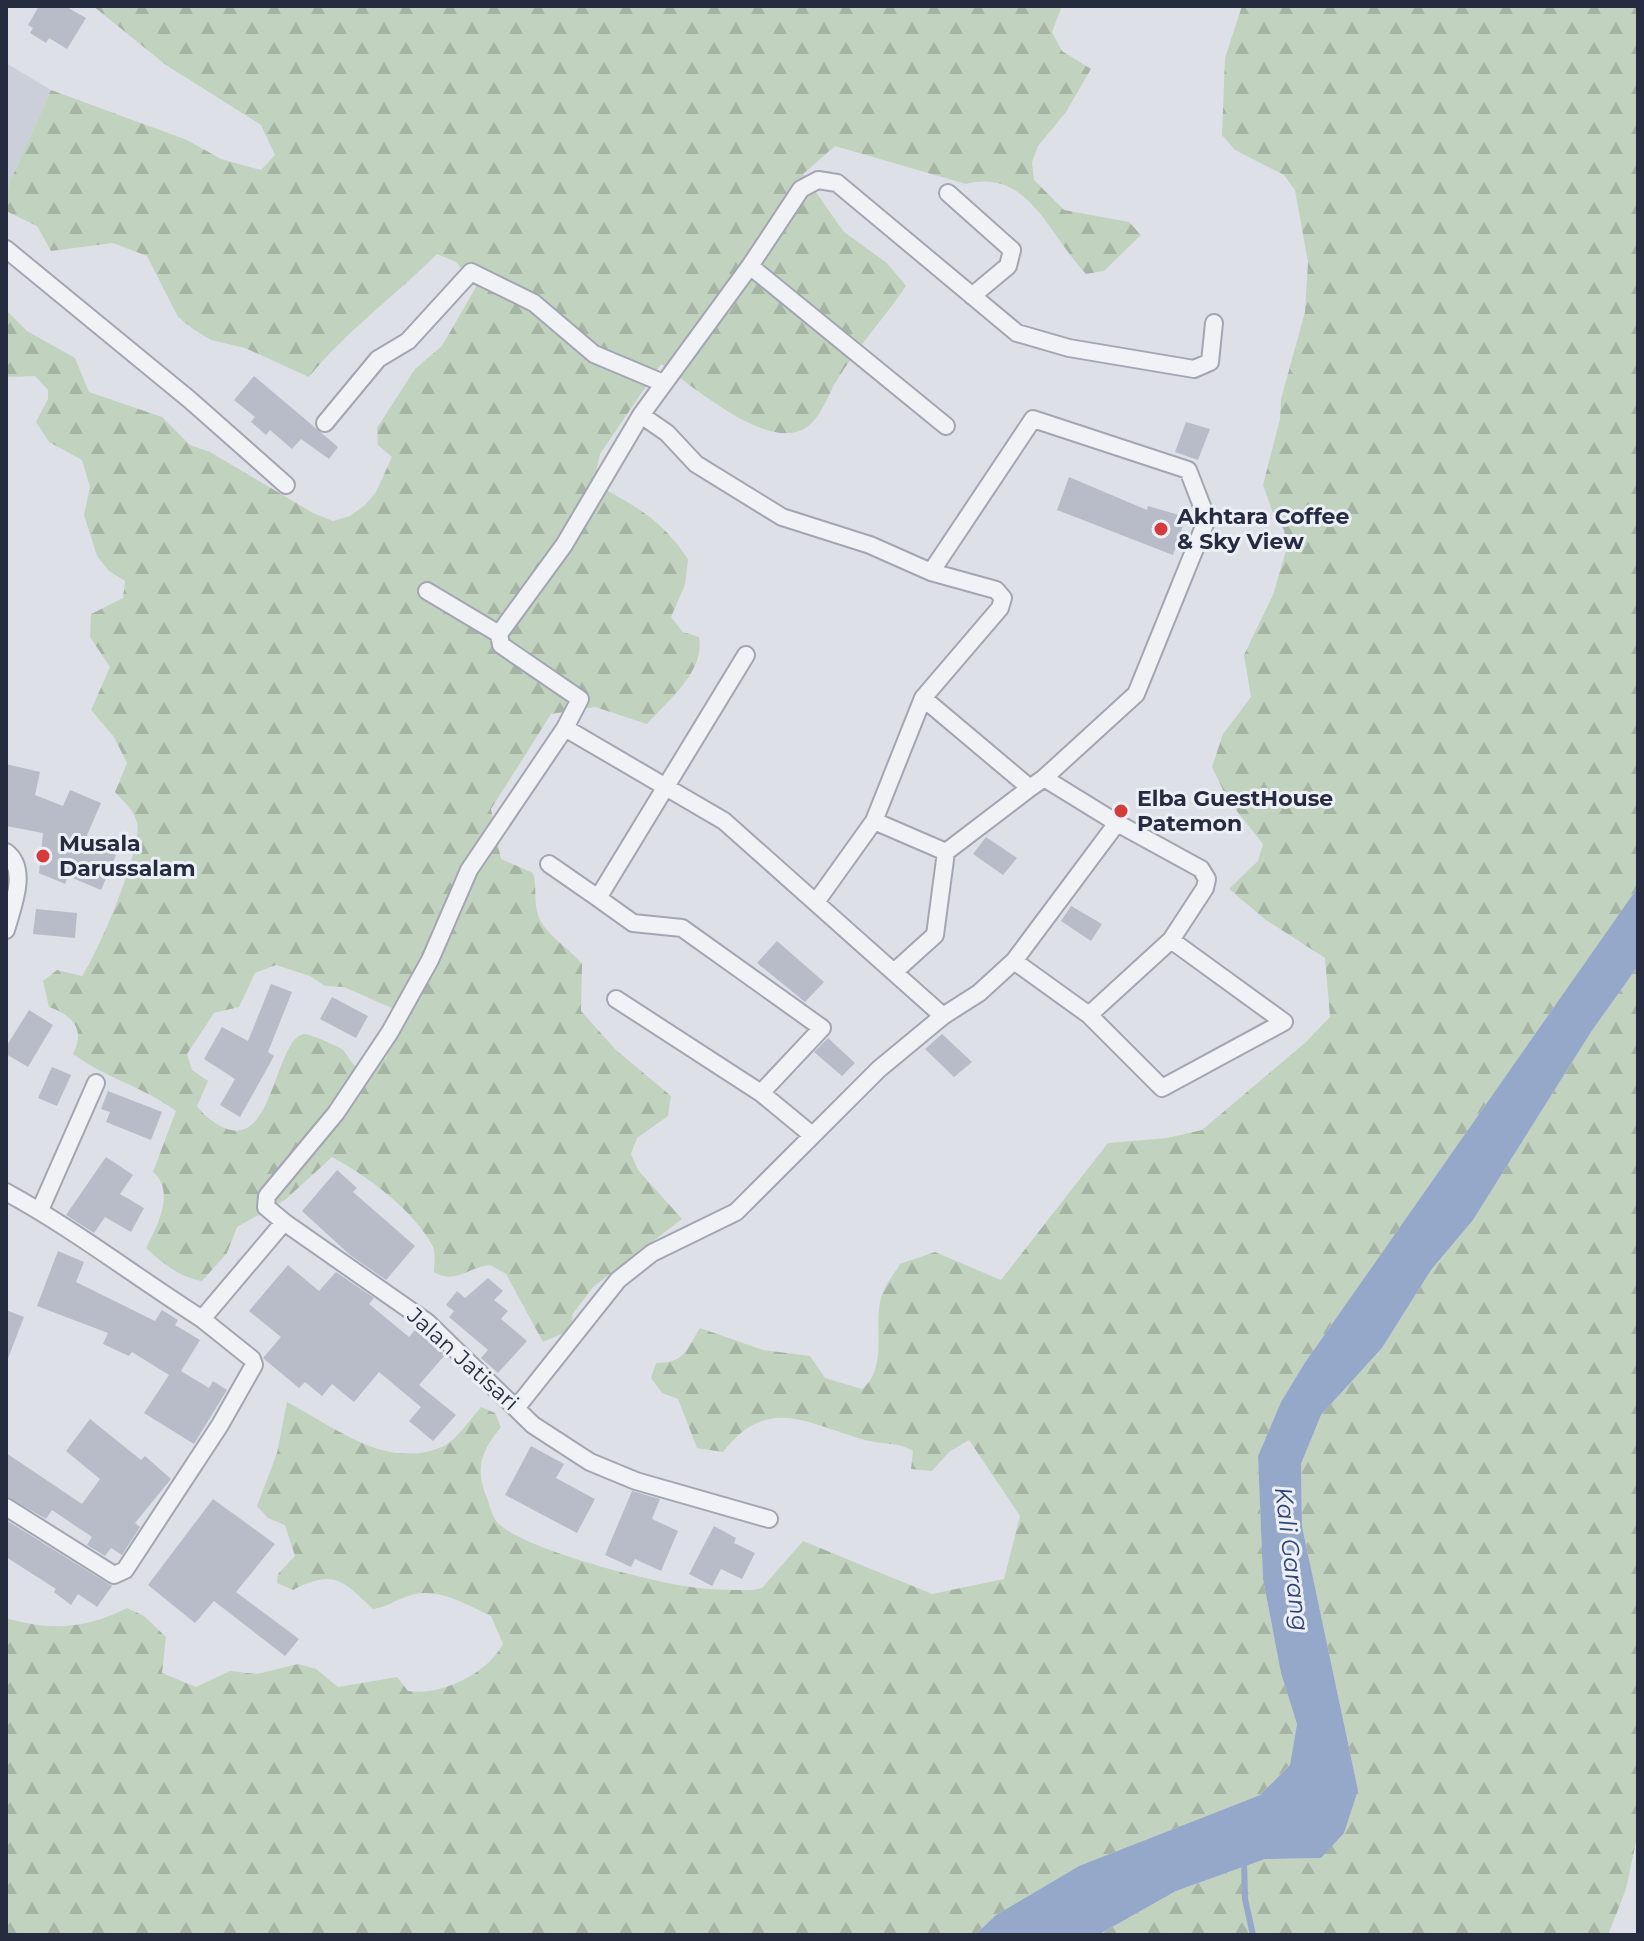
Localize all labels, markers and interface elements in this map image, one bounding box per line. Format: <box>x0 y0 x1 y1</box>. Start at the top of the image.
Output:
place label: Akhtara Coffee & Sky View <box>1176 503 1349 555</box>
marker: Akhtara Coffee & Sky View <box>1152 520 1170 538</box>
place label: Elba GuestHouse Patemon <box>1137 785 1333 837</box>
marker: Elba GuestHouse Patemon <box>1112 802 1130 820</box>
place label: Musala Darussalam <box>59 830 196 882</box>
marker: Musala Darussalam <box>34 847 52 865</box>
street label: Jalan Jatisari <box>401 1301 524 1416</box>
water label: Kali Garang <box>1269 1485 1315 1633</box>

